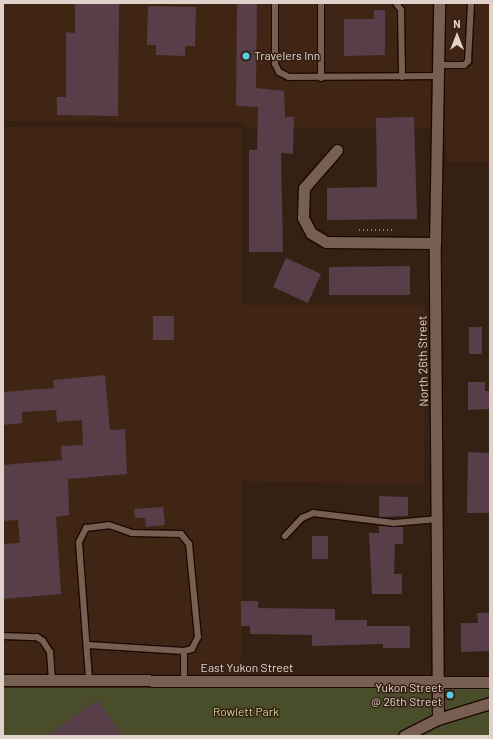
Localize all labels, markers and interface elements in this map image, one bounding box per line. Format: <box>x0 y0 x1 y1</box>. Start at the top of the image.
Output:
north arrow <box>437 16 477 56</box>
text: N <box>453 17 461 30</box>
place label: Travelers Inn <box>254 49 320 63</box>
marker: Travelers Inn <box>241 51 251 61</box>
street label: North 26th Street <box>415 315 431 407</box>
street label: East Yukon Street <box>201 661 293 675</box>
place label: Yukon Street @ 26th Street <box>371 681 442 709</box>
marker: Yukon Street @ 26th Street <box>445 690 455 700</box>
park label: Rowlett Park <box>213 705 279 719</box>

